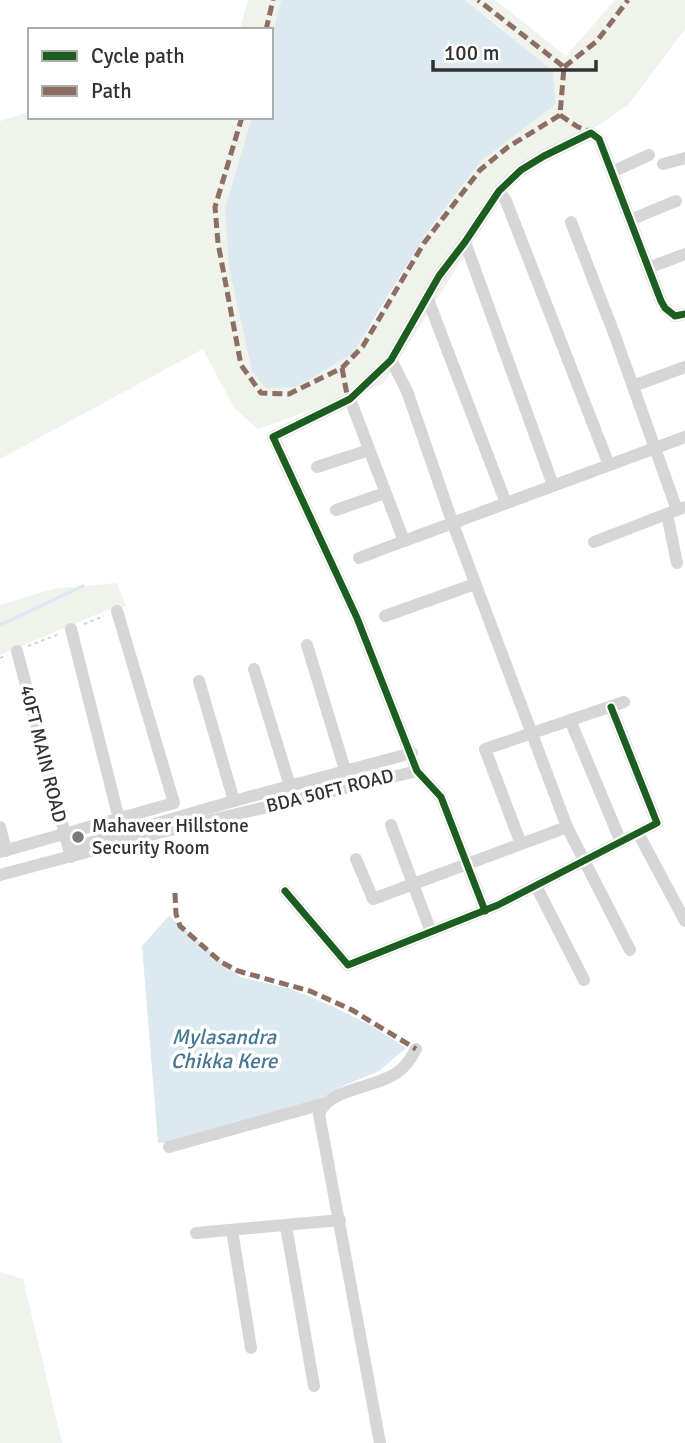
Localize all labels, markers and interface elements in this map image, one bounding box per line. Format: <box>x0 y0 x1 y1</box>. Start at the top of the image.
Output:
legend <box>28 28 273 119</box>
scale bar <box>433 28 596 72</box>
text: 100 m <box>444 40 499 66</box>
text: Cycle path <box>91 43 185 69</box>
text: Path <box>91 78 132 104</box>
street label: 40FT MAIN ROAD <box>14 683 72 825</box>
street label: BDA 50FT ROAD <box>264 764 396 818</box>
place label: Mahaveer Hillstone Security Room <box>92 814 249 860</box>
marker: Mahaveer Hillstone Security Room <box>70 829 86 845</box>
water label: Mylasandra Chikka Kere <box>171 1024 279 1074</box>

